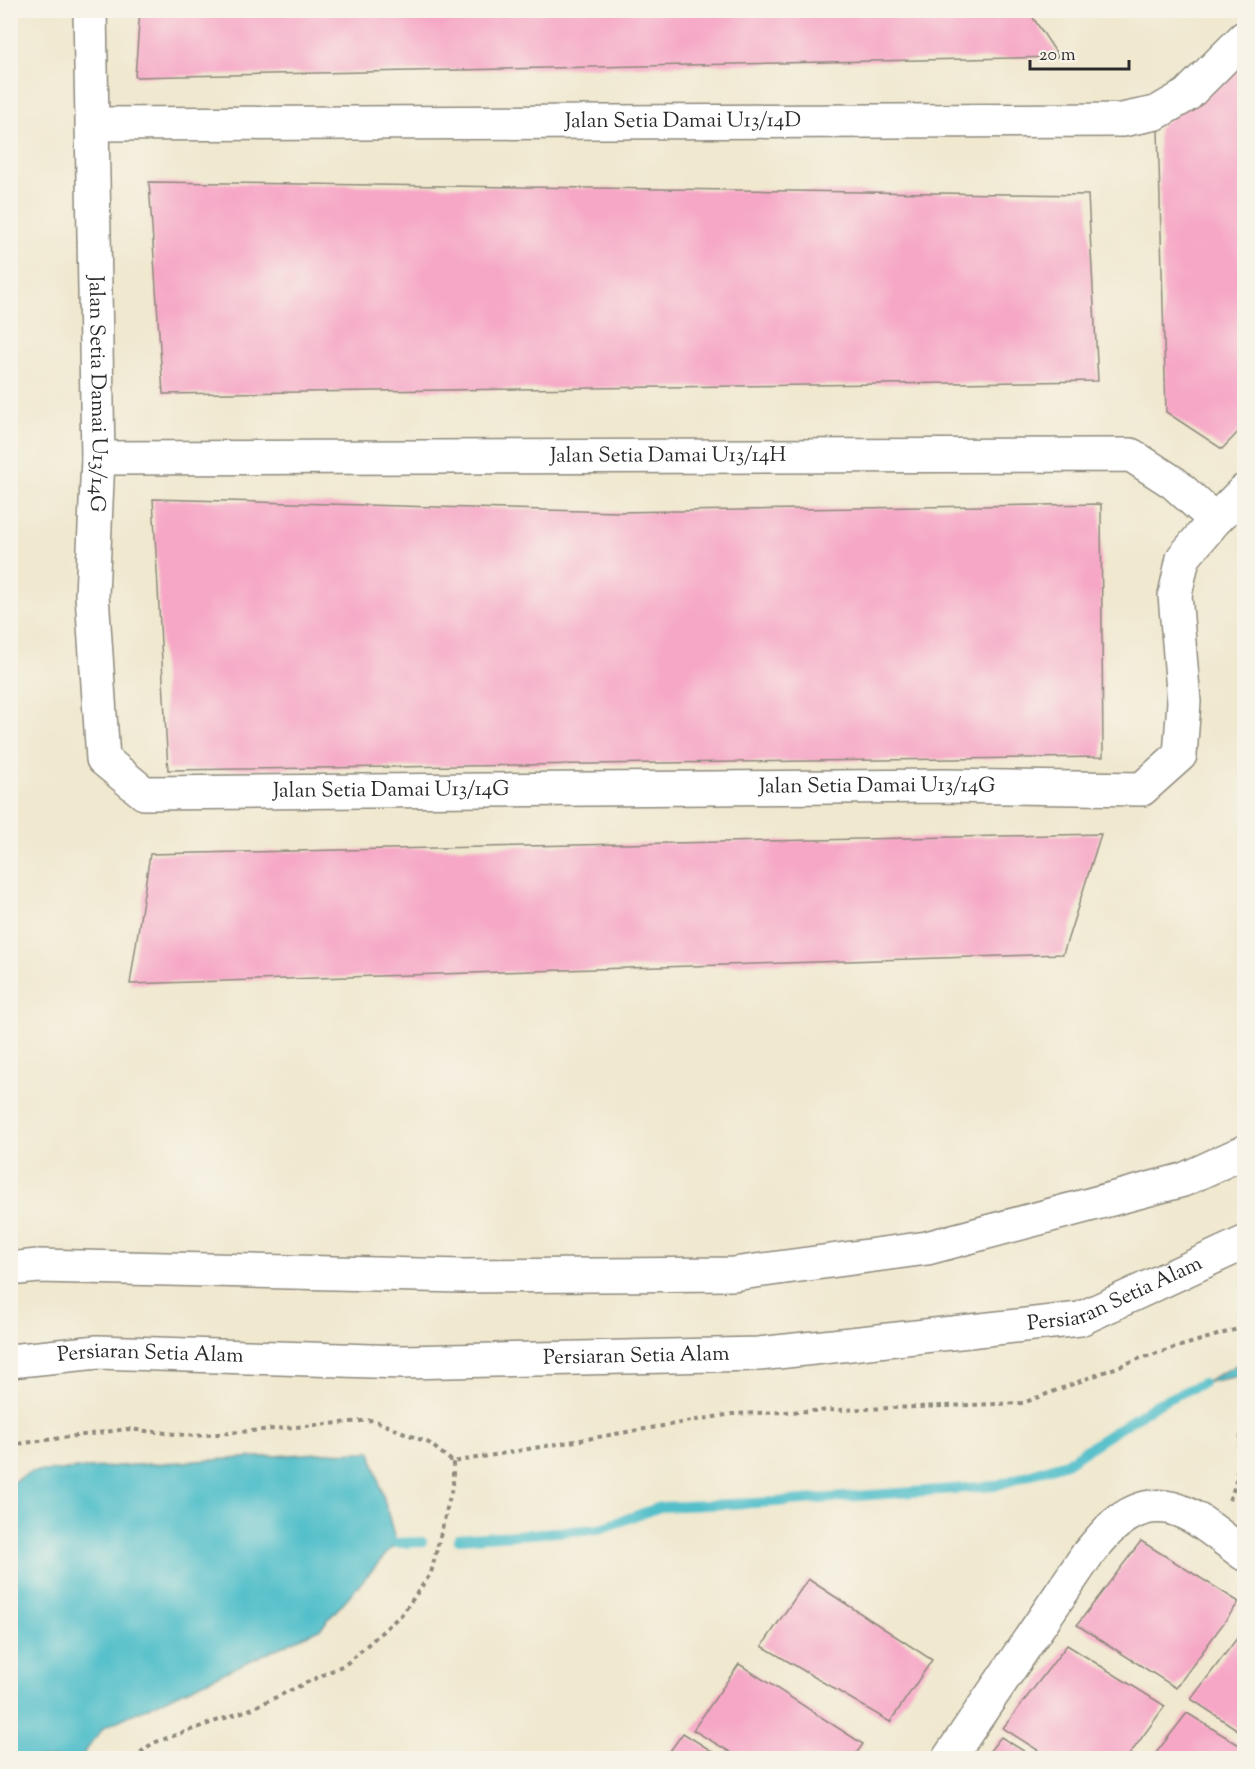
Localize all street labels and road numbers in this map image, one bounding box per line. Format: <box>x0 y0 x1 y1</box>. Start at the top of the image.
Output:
street label: Jalan Setia Damai U13/14D <box>564 106 801 137</box>
street label: Jalan Setia Damai U13/14G <box>80 274 113 513</box>
street label: Jalan Setia Damai U13/14H <box>549 441 786 472</box>
street label: Jalan Setia Damai U13/14G <box>758 771 996 803</box>
street label: Jalan Setia Damai U13/14G <box>272 775 509 807</box>
street label: Persiaran Setia Alam <box>1026 1249 1207 1340</box>
street label: Persiaran Setia Alam <box>56 1337 244 1372</box>
street label: Persiaran Setia Alam <box>543 1340 730 1374</box>

